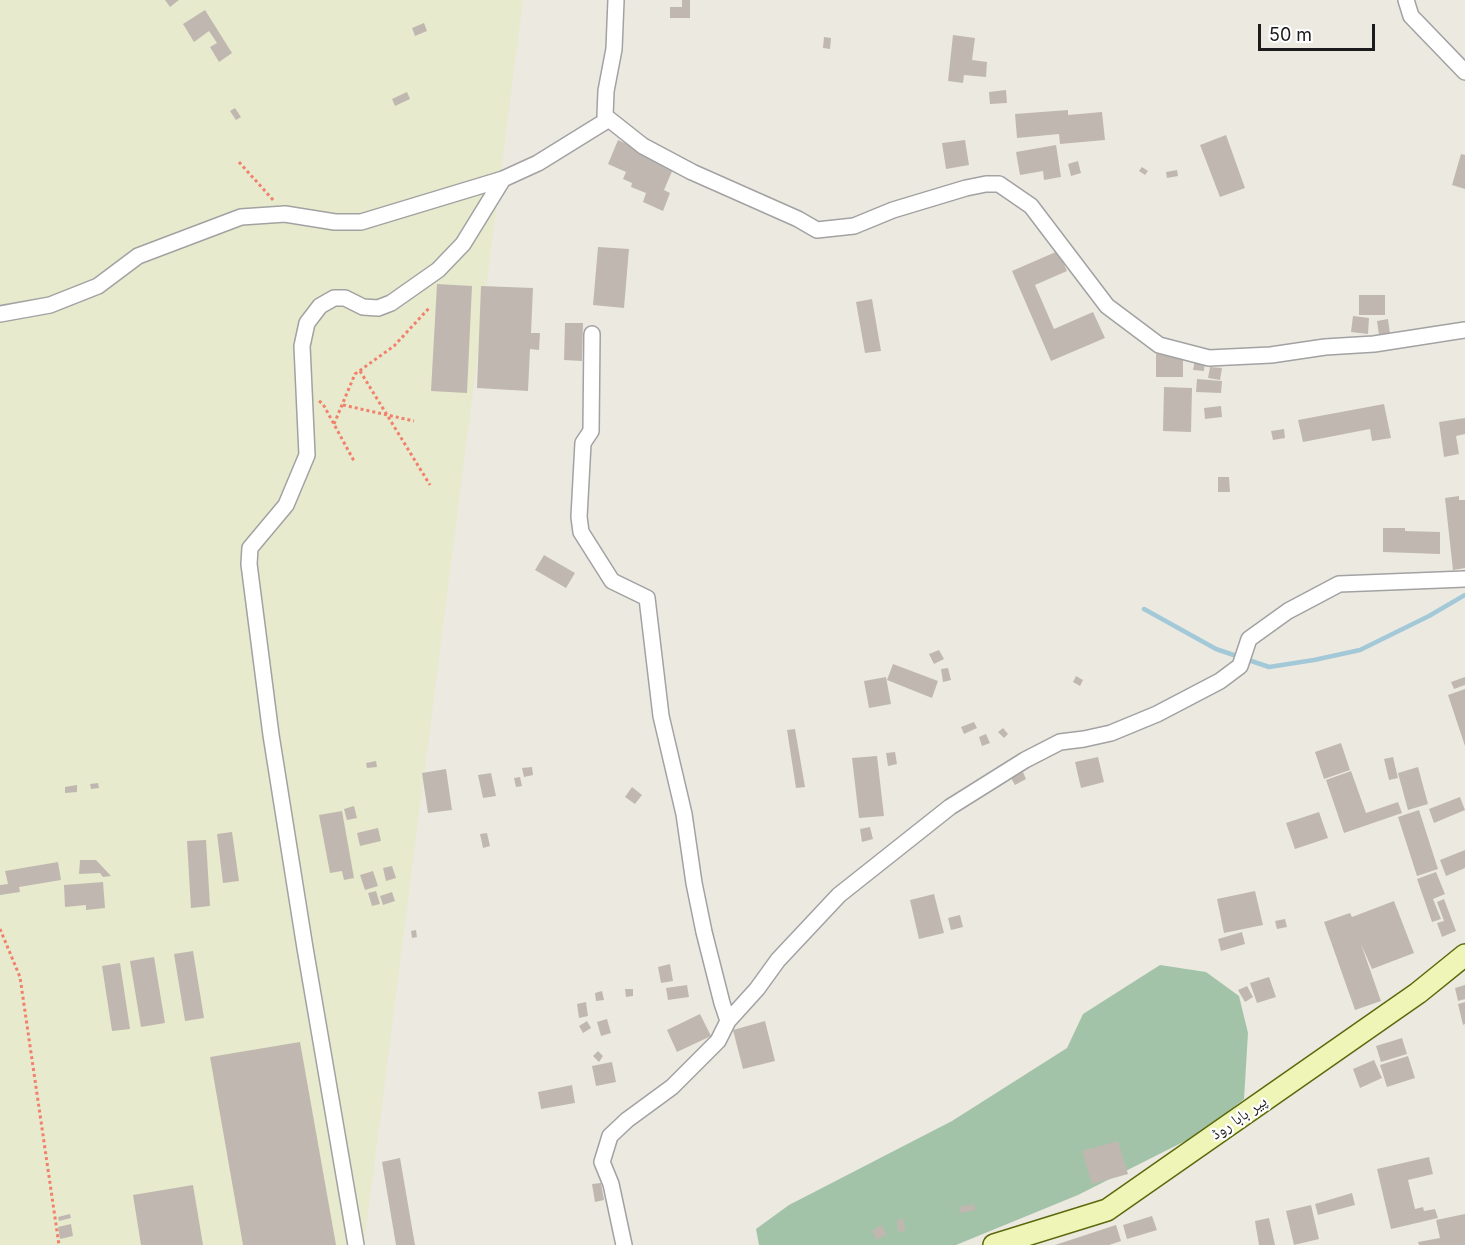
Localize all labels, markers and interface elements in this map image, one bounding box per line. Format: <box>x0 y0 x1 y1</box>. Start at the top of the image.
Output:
scale bar <box>1261 12 1378 50</box>
text: 50 m <box>1269 24 1312 45</box>
street label: پیر بابا روڈ <box>1207 1092 1271 1144</box>

